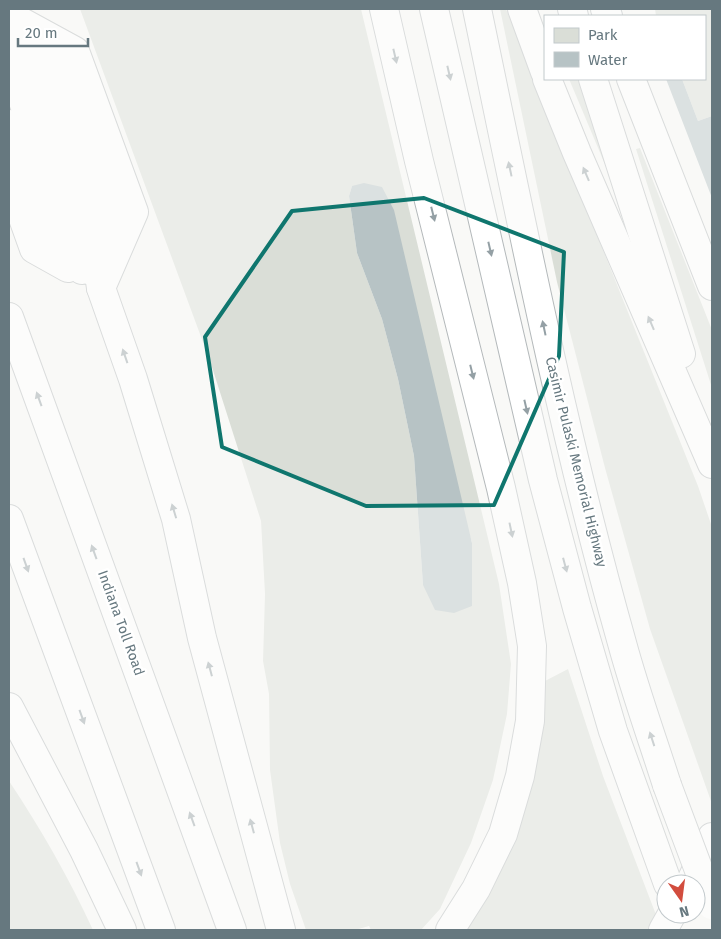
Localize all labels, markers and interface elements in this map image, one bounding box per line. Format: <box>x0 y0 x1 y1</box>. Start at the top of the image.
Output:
scale bar <box>18 15 88 47</box>
legend <box>544 15 706 80</box>
text: 20 m <box>25 24 58 42</box>
text: Park <box>588 26 618 44</box>
one-way arrow <box>391 49 399 64</box>
text: Water <box>588 51 627 69</box>
one-way arrow <box>445 66 453 81</box>
one-way arrow <box>506 160 514 176</box>
one-way arrow <box>582 167 590 181</box>
one-way arrow <box>429 207 437 222</box>
one-way arrow <box>486 241 494 256</box>
one-way arrow <box>647 315 655 330</box>
one-way arrow <box>540 320 548 335</box>
one-way arrow <box>121 348 128 363</box>
street label: Casimir Pulaski Memorial Highway <box>542 355 610 569</box>
one-way arrow <box>468 364 476 379</box>
one-way arrow <box>35 391 43 406</box>
one-way arrow <box>522 399 530 414</box>
one-way arrow <box>169 503 177 518</box>
one-way arrow <box>507 522 515 538</box>
one-way arrow <box>90 544 97 559</box>
one-way arrow <box>562 557 570 572</box>
one-way arrow <box>22 558 30 573</box>
street label: Indiana Toll Road <box>94 568 148 678</box>
one-way arrow <box>206 661 214 676</box>
one-way arrow <box>78 710 86 725</box>
one-way arrow <box>648 731 655 746</box>
one-way arrow <box>188 812 195 827</box>
one-way arrow <box>248 818 256 833</box>
one-way arrow <box>136 862 143 877</box>
north arrow <box>656 874 706 924</box>
text: N <box>677 902 691 921</box>

